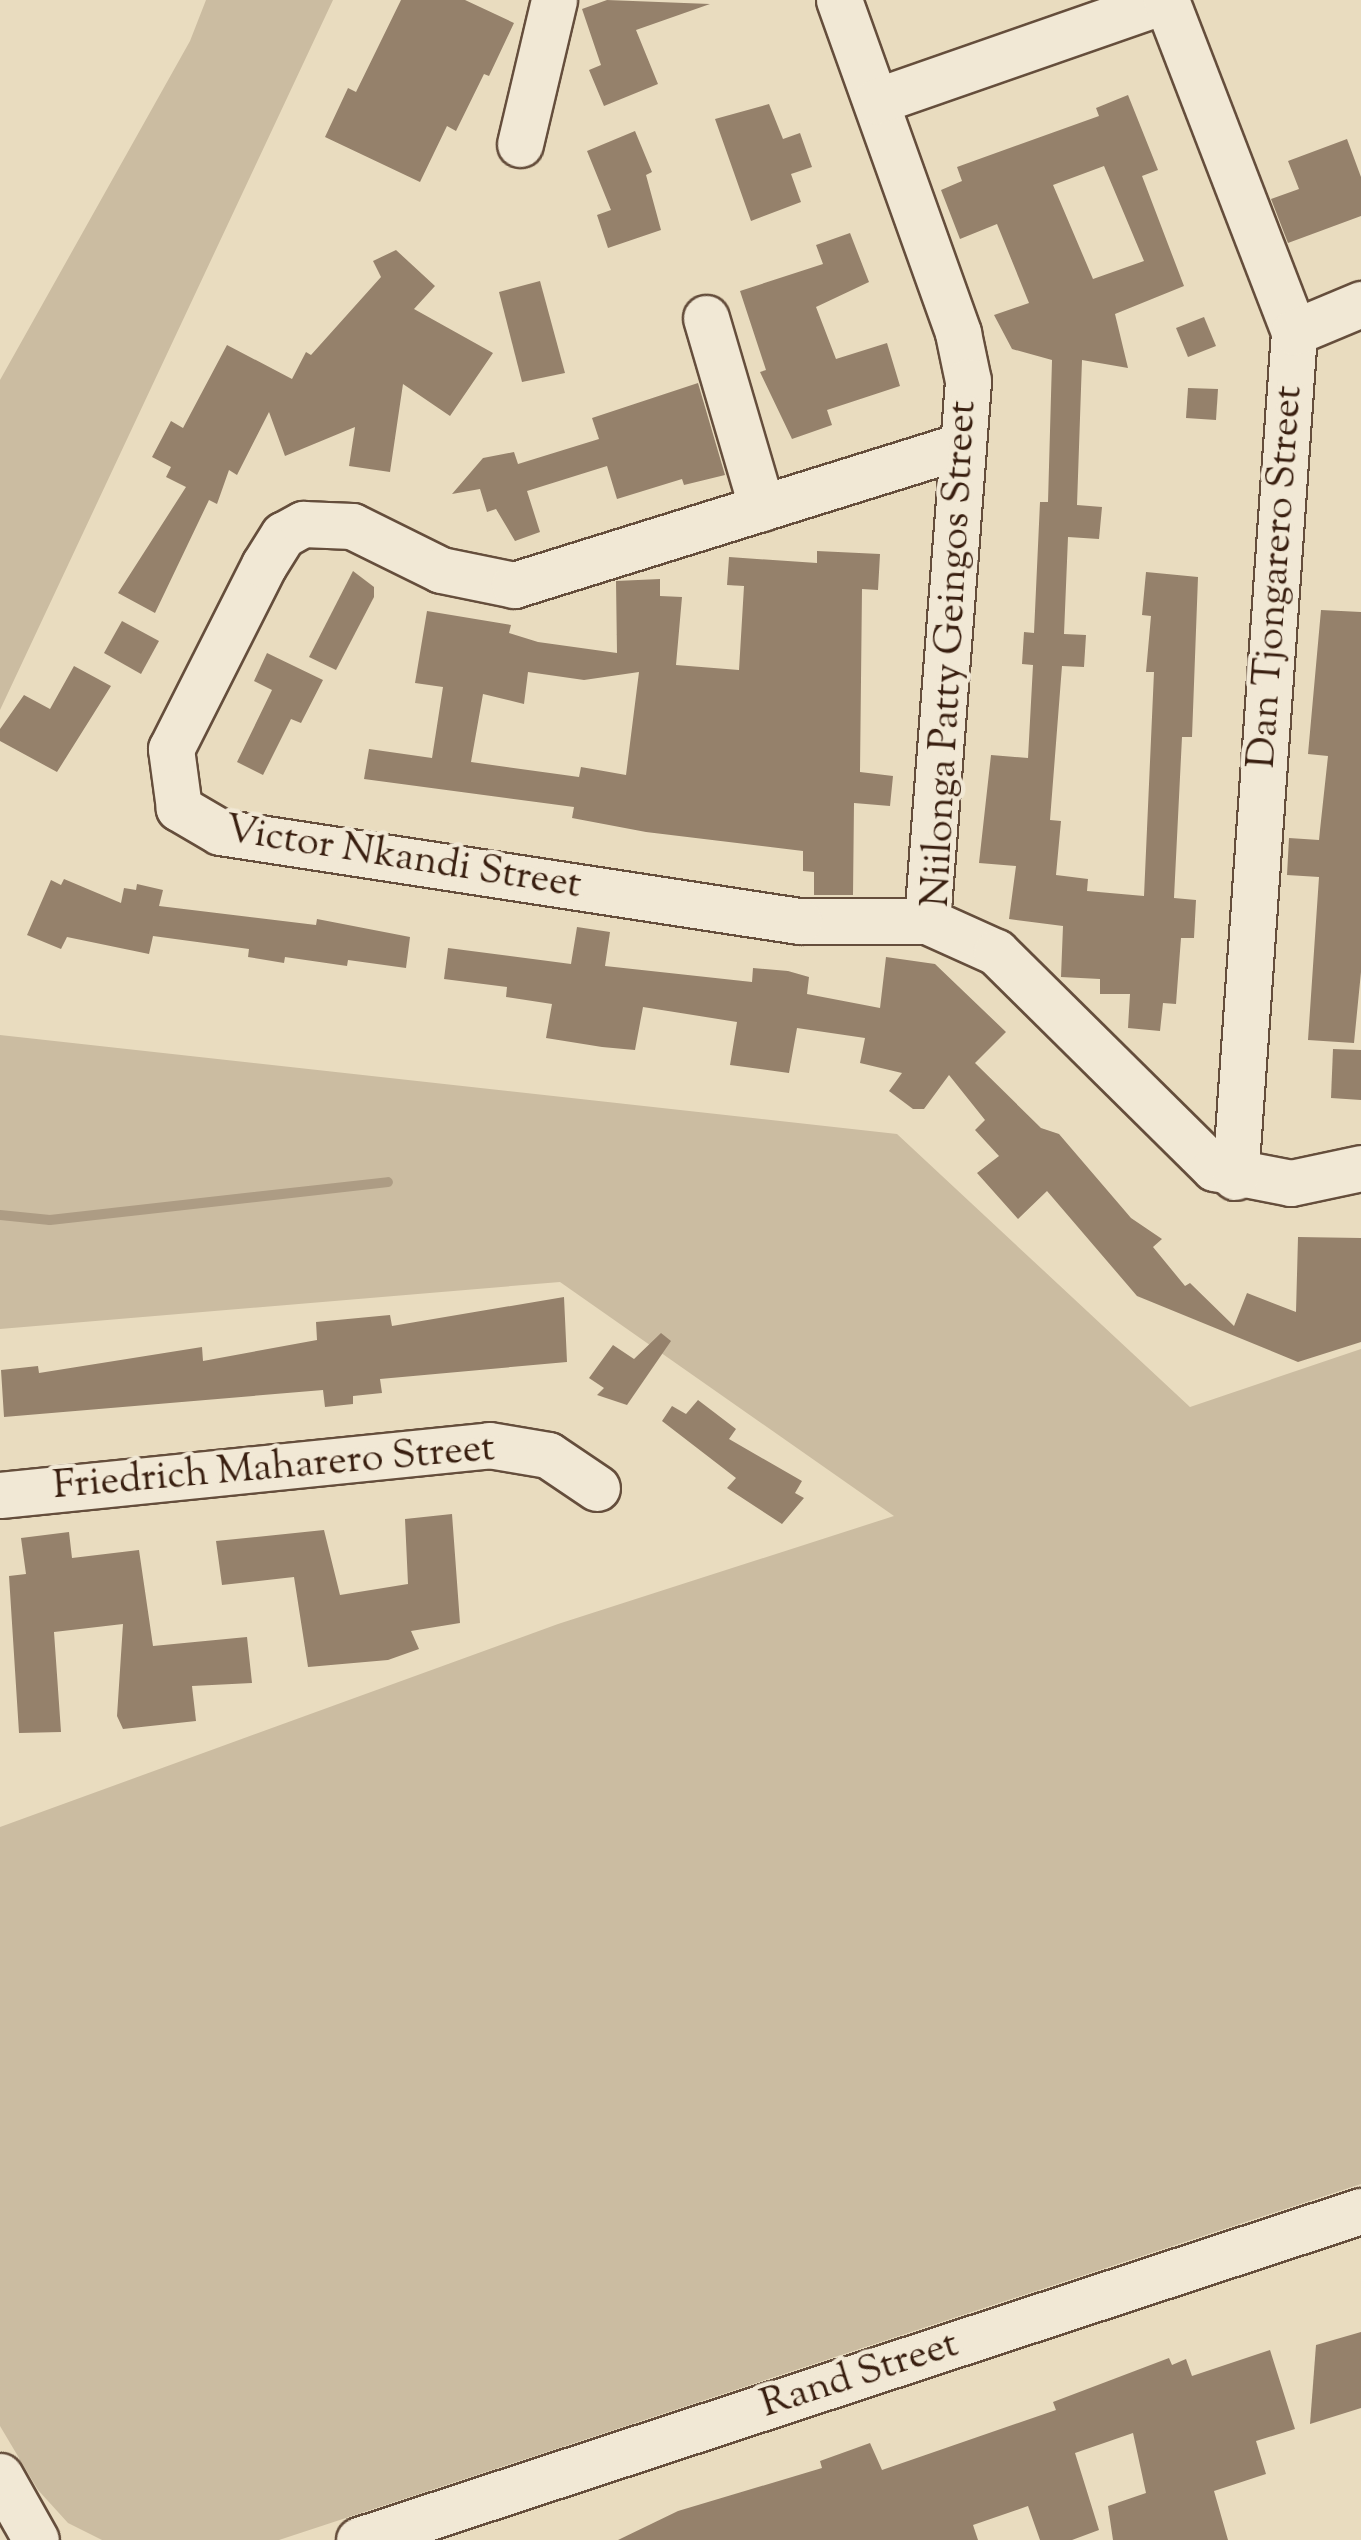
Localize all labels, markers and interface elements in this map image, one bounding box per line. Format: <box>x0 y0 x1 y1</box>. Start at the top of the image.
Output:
street label: Dan Tjongarero Street <box>1240 384 1314 770</box>
street label: Niilonga Patty Geingos Street <box>914 399 988 909</box>
street label: Victor Nkandi Street <box>221 807 585 911</box>
street label: Friedrich Maharero Street <box>51 1426 497 1512</box>
street label: Rand Street <box>755 2322 965 2430</box>

